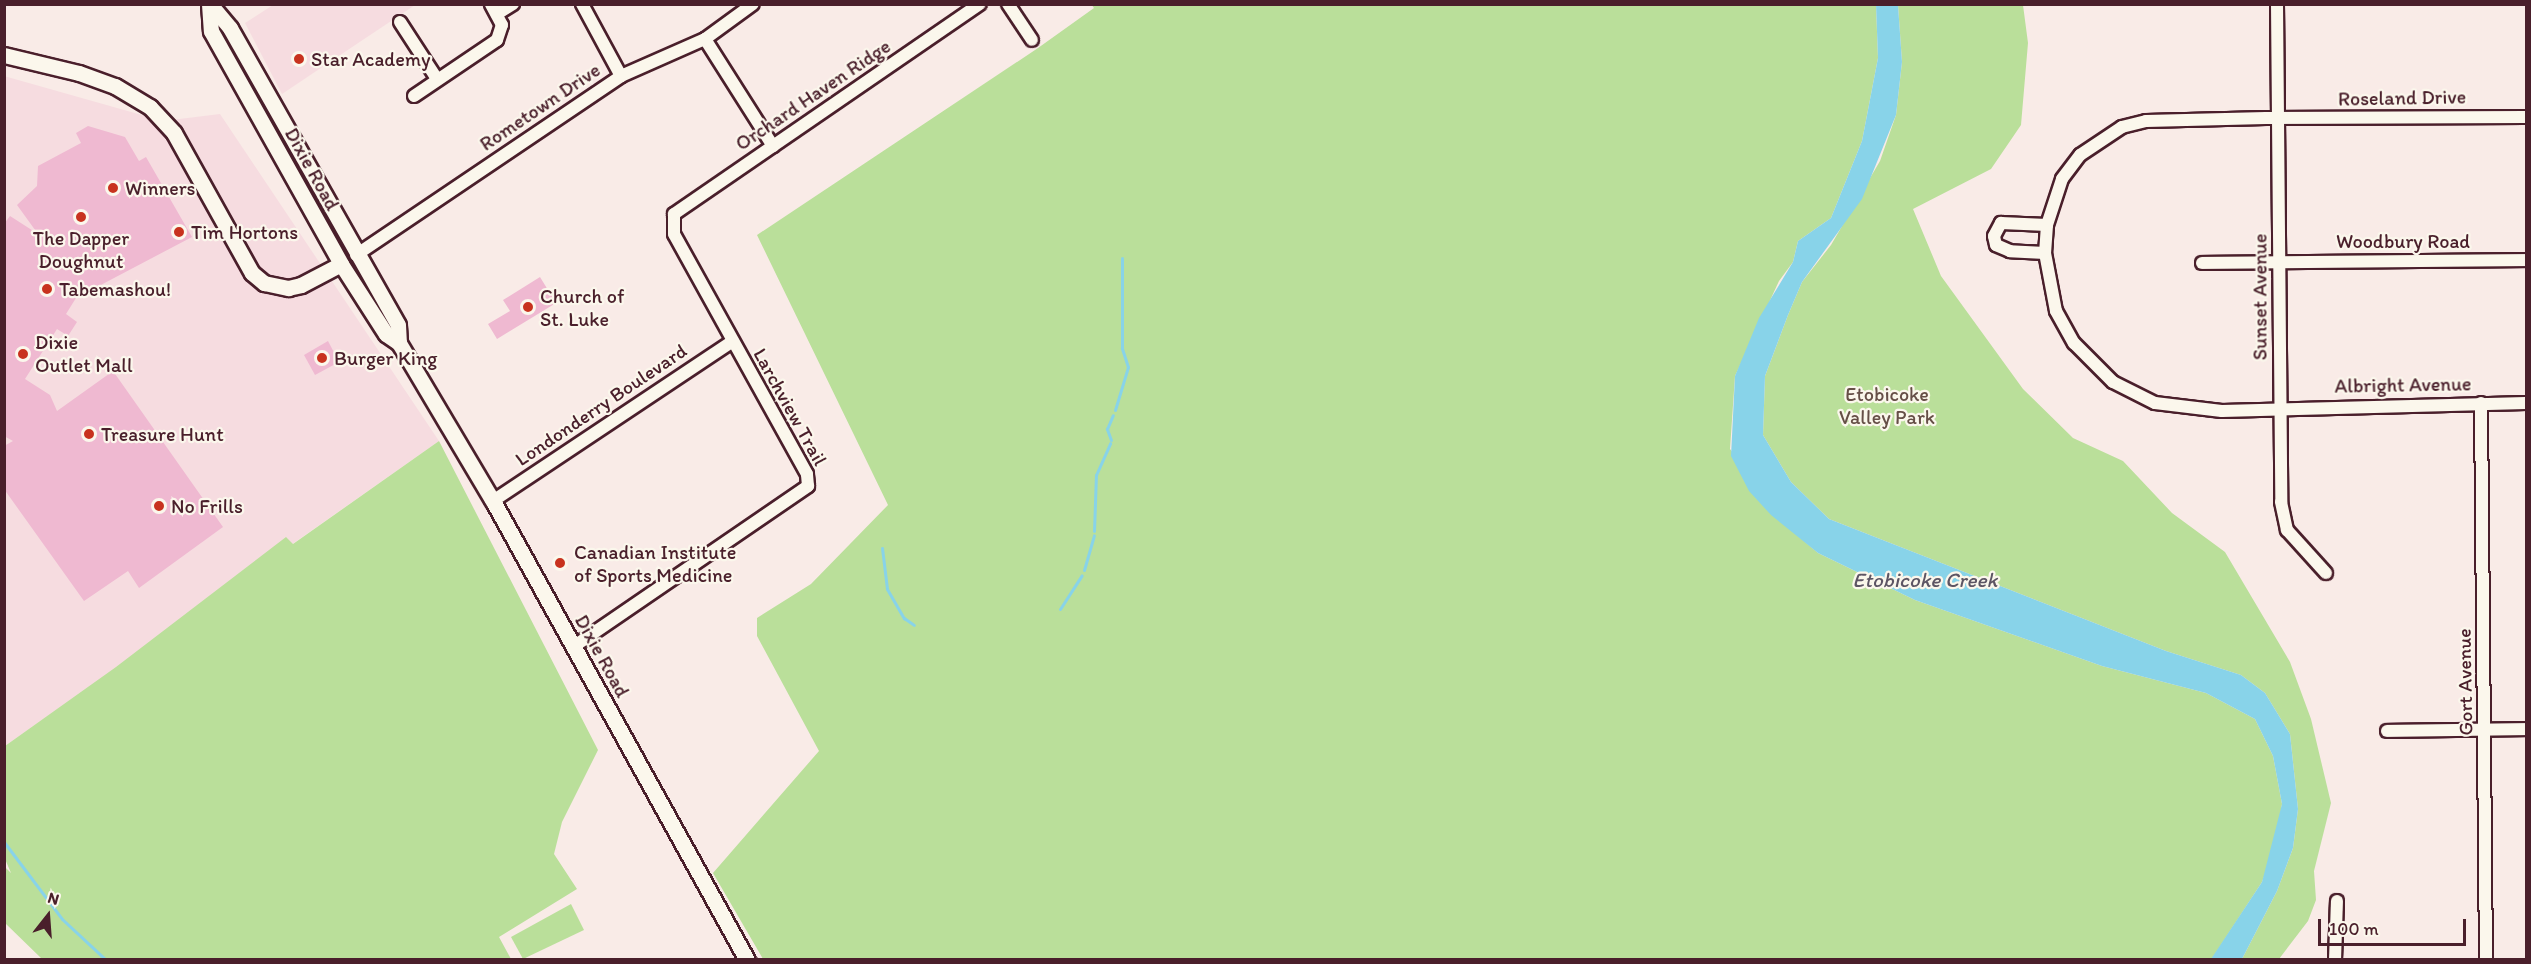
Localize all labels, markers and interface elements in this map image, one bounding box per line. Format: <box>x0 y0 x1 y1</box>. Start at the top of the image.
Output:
street label: Orchard Haven Ridge <box>731 34 895 156</box>
place label: Star Academy <box>311 47 431 71</box>
marker: Star Academy <box>292 52 306 66</box>
street label: Rometown Drive <box>475 58 605 156</box>
street label: Roseland Drive <box>2338 85 2466 111</box>
street label: Dixie Road <box>280 124 344 214</box>
place label: Winners <box>125 176 196 200</box>
marker: Winners <box>106 181 120 195</box>
marker: The Dapper Doughnut <box>74 210 88 224</box>
place label: Tim Hortons <box>191 220 299 244</box>
marker: Tim Hortons <box>172 225 186 239</box>
place label: The Dapper Doughnut <box>32 226 130 273</box>
street label: Woodbury Road <box>2336 229 2470 253</box>
street label: Sunset Avenue <box>2248 234 2272 360</box>
place label: Tabemashou! <box>59 277 171 301</box>
marker: Tabemashou! <box>40 282 54 296</box>
place label: Church of St. Luke <box>540 284 625 331</box>
marker: Church of St. Luke <box>521 300 535 314</box>
place label: Dixie Outlet Mall <box>35 330 133 377</box>
street label: Londonderry Boulevard <box>511 339 691 471</box>
street label: Larchview Trail <box>748 345 832 469</box>
place label: Burger King <box>334 346 437 370</box>
marker: Dixie Outlet Mall <box>16 347 30 361</box>
marker: Burger King <box>315 351 329 365</box>
street label: Albright Avenue <box>2334 372 2472 398</box>
park label: Etobicoke Valley Park <box>1839 383 1935 430</box>
place label: Treasure Hunt <box>101 422 224 446</box>
marker: Treasure Hunt <box>82 427 96 441</box>
place label: No Frills <box>171 494 243 518</box>
marker: No Frills <box>152 499 166 513</box>
place label: Canadian Institute of Sports Medicine <box>574 540 736 587</box>
marker: Canadian Institute of Sports Medicine <box>551 554 569 572</box>
water label: Etobicoke Creek <box>1853 567 1997 593</box>
street label: Dixie Road <box>570 611 634 701</box>
street label: Gort Avenue <box>2452 629 2478 735</box>
north arrow <box>18 886 78 946</box>
text: N <box>45 888 61 909</box>
scale bar <box>2321 907 2470 945</box>
text: 100 m <box>2329 918 2379 940</box>

